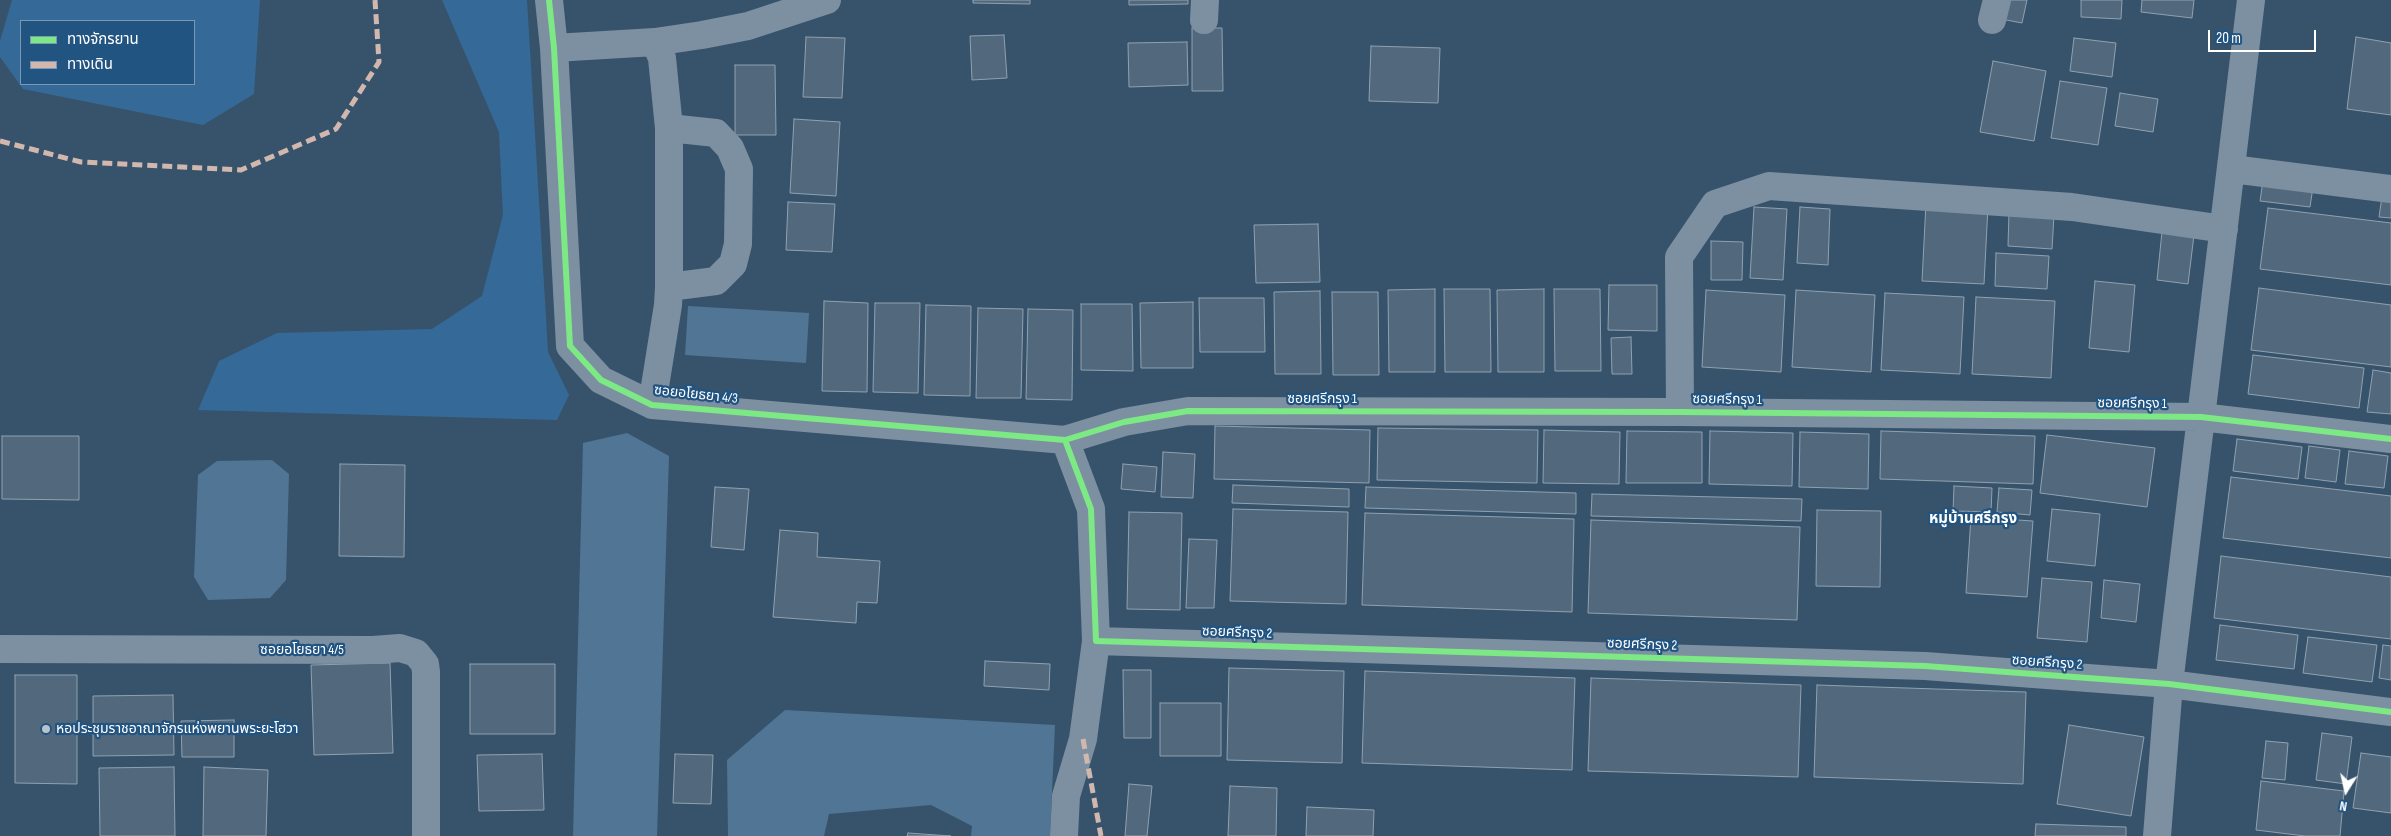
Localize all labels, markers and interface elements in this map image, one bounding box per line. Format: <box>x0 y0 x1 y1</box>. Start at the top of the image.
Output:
legend <box>20 20 195 85</box>
scale bar <box>2211 20 2318 52</box>
text: 20 m <box>2216 29 2241 48</box>
text: ทางจักรยาน <box>67 30 139 49</box>
text: ทางเดิน <box>67 55 113 74</box>
street label: ซอยอโยธยา 4/3 <box>653 382 739 408</box>
street label: ซอยศรีกรุง 1 <box>1287 391 1357 407</box>
street label: ซอยศรีกรุง 1 <box>1692 391 1762 409</box>
street label: ซอยศรีกรุง 1 <box>2097 395 2167 413</box>
district label: หมู่บ้านศรีกรุง <box>1929 510 2017 528</box>
street label: ซอยศรีกรุง 2 <box>1201 623 1273 643</box>
street label: ซอยศรีกรุง 2 <box>1606 635 1678 655</box>
street label: ซอยอโยธยา 4/5 <box>260 642 344 658</box>
street label: ซอยศรีกรุง 2 <box>2011 652 2083 674</box>
place label: หอประชุมราชอาณาจักรแห่งพยานพระยะโฮวา <box>56 721 299 737</box>
marker: หอประชุมราชอาณาจักรแห่งพยานพระยะโฮวา <box>40 723 52 735</box>
north arrow <box>2321 766 2371 816</box>
text: N <box>2338 797 2348 815</box>

